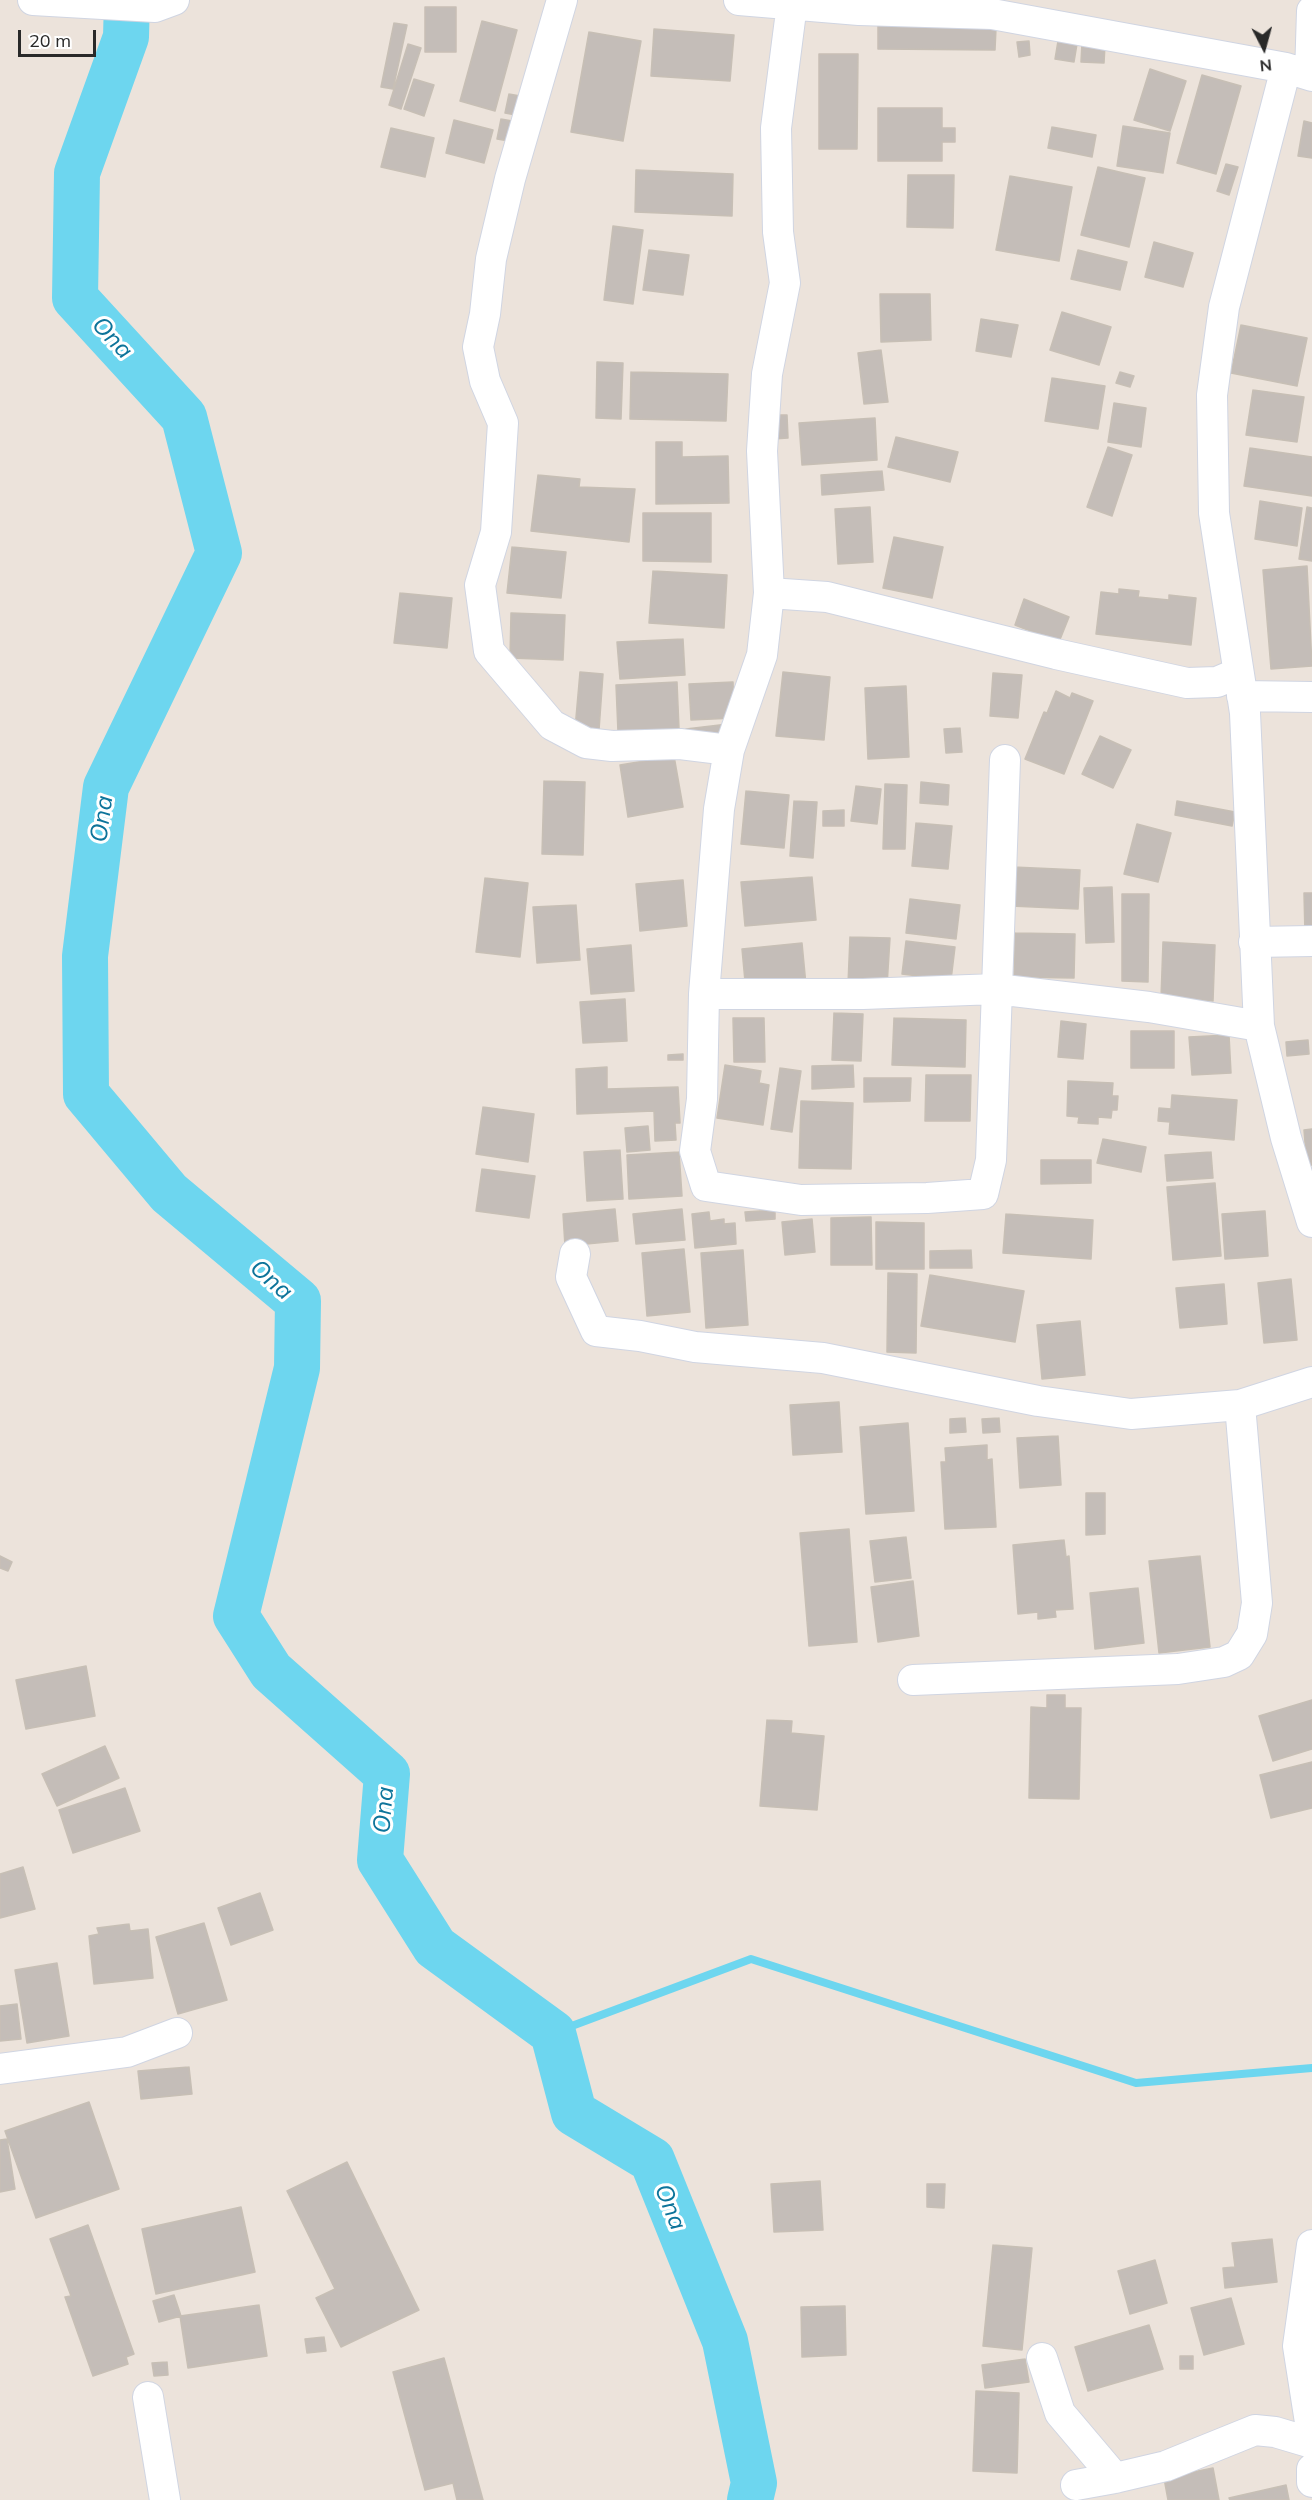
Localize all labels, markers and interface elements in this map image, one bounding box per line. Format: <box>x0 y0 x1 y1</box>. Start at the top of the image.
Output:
scale bar <box>21 18 99 56</box>
north arrow <box>1234 18 1294 78</box>
text: 20 m <box>29 29 71 52</box>
text: N <box>1259 55 1273 76</box>
water label: Ona <box>85 311 139 365</box>
water label: Ona <box>84 794 120 844</box>
water label: Ona <box>244 1254 298 1306</box>
water label: Ona <box>368 1785 400 1835</box>
water label: Ona <box>648 2180 692 2234</box>

